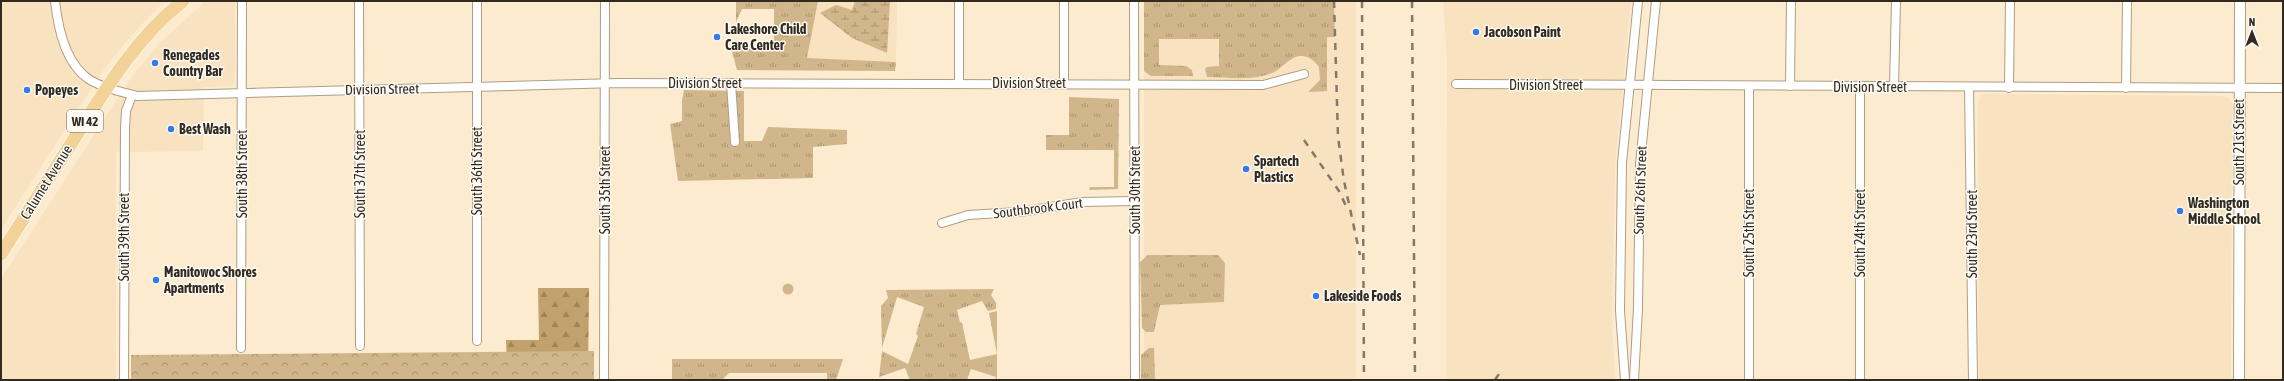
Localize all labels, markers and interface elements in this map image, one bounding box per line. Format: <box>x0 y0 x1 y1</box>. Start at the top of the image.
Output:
north arrow <box>2232 12 2272 52</box>
text: N <box>2249 16 2255 28</box>
place label: Lakeshore Child Care Center <box>725 21 807 53</box>
place label: Jacobson Paint <box>1483 24 1561 40</box>
marker: Jacobson Paint <box>1471 27 1481 37</box>
marker: Lakeshore Child Care Center <box>712 32 722 42</box>
place label: Renegades Country Bar <box>163 47 223 79</box>
marker: Renegades Country Bar <box>150 58 160 68</box>
street label: Division Street <box>668 75 742 91</box>
street label: Division Street <box>992 75 1066 91</box>
street label: Division Street <box>1509 77 1583 93</box>
street label: Division Street <box>1833 79 1907 95</box>
street label: Division Street <box>345 80 419 98</box>
place label: Popeyes <box>35 82 78 98</box>
marker: Popeyes <box>22 85 32 95</box>
street label: South 21st Street <box>2231 99 2247 185</box>
road number: WI 42 <box>67 110 103 132</box>
place label: Best Wash <box>179 121 231 137</box>
marker: Best Wash <box>166 124 176 134</box>
street label: South 36th Street <box>469 127 485 215</box>
street label: South 38th Street <box>234 130 250 218</box>
street label: South 37th Street <box>352 130 368 218</box>
street label: Calumet Avenue <box>17 142 75 222</box>
street label: South 26th Street <box>1630 145 1650 235</box>
street label: South 35th Street <box>597 146 613 234</box>
street label: South 30th Street <box>1127 146 1143 234</box>
place label: Spartech Plastics <box>1254 153 1299 185</box>
marker: Spartech Plastics <box>1241 164 1251 174</box>
street label: South 25th Street <box>1741 189 1757 277</box>
street label: South 24th Street <box>1852 189 1868 277</box>
street label: South 23rd Street <box>1964 190 1980 278</box>
street label: South 39th Street <box>116 193 132 281</box>
street label: Southbrook Court <box>993 195 1083 221</box>
place label: Washington Middle School <box>2187 195 2261 227</box>
marker: Washington Middle School <box>2175 206 2185 216</box>
place label: Manitowoc Shores Apartments <box>163 264 257 296</box>
marker: Manitowoc Shores Apartments <box>151 275 161 285</box>
place label: Lakeside Foods <box>1324 288 1401 304</box>
marker: Lakeside Foods <box>1311 291 1321 301</box>

